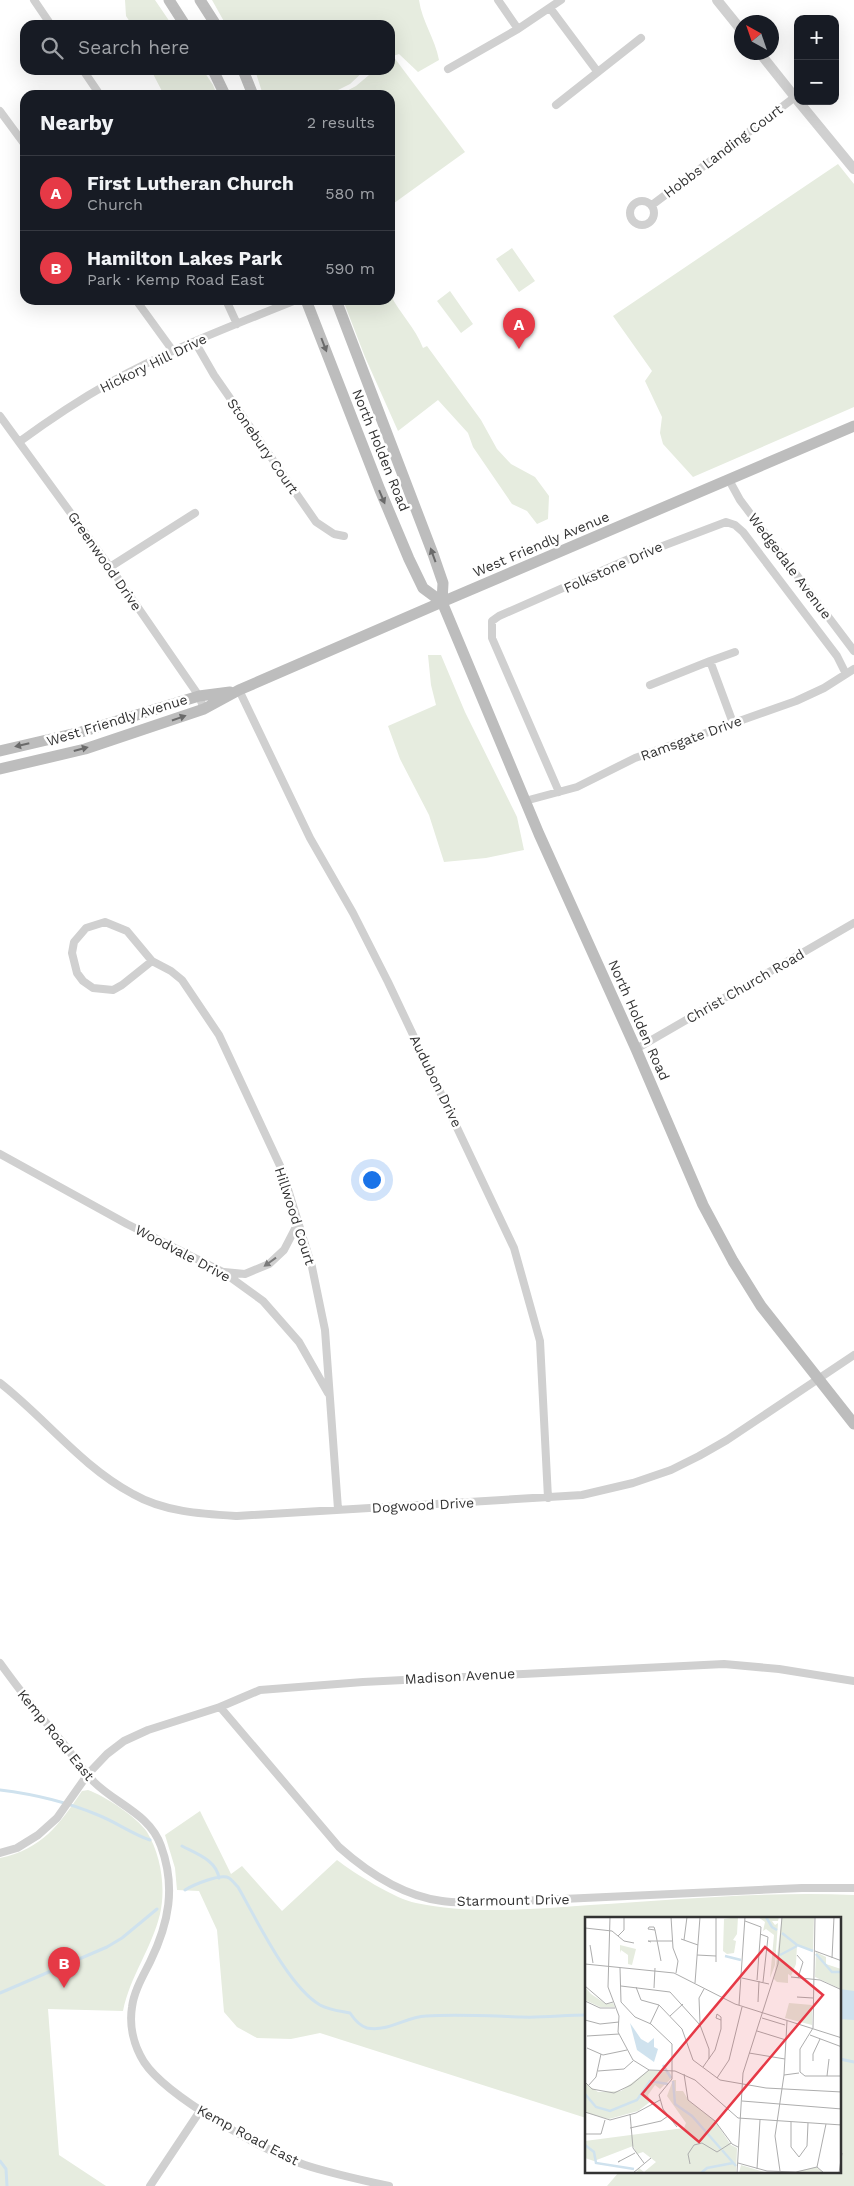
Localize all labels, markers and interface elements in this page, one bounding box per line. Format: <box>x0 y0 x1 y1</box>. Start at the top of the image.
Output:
north arrow <box>734 15 779 60</box>
map controls <box>794 15 839 105</box>
button: + <box>794 15 839 60</box>
search box <box>20 20 395 75</box>
icon: search <box>38 34 66 62</box>
text: Search here <box>78 36 189 59</box>
button: − <box>794 60 839 105</box>
street label: Hobbs Landing Court <box>661 101 786 201</box>
text: Nearby <box>40 110 113 135</box>
text: 2 results <box>307 113 375 132</box>
text: First Lutheran Church <box>87 172 294 195</box>
text: A <box>51 184 61 203</box>
text: 580 m <box>325 184 375 203</box>
text: Church <box>87 195 143 214</box>
text: Hamilton Lakes Park <box>87 247 282 270</box>
text: B <box>51 259 61 278</box>
text: 590 m <box>325 259 375 278</box>
text: Park · Kemp Road East <box>87 270 264 289</box>
pin: A <box>503 308 535 349</box>
street label: Hickory Hill Drive <box>97 330 209 396</box>
one-way arrow <box>320 338 328 353</box>
street label: North Holden Road <box>349 387 413 513</box>
street label: Stonebury Court <box>224 395 302 497</box>
one-way arrow <box>379 490 387 504</box>
street label: Greenwood Drive <box>65 508 145 614</box>
street label: West Friendly Avenue <box>470 508 612 580</box>
street label: Wedgedale Avenue <box>745 510 835 622</box>
street label: Folkstone Drive <box>561 538 665 596</box>
one-way arrow <box>429 547 437 562</box>
street label: West Friendly Avenue <box>45 691 189 749</box>
street label: Ramsgate Drive <box>638 712 744 764</box>
one-way arrow <box>172 713 187 721</box>
one-way arrow <box>15 741 30 749</box>
one-way arrow <box>74 745 89 753</box>
street label: Christ Church Road <box>683 946 807 1026</box>
street label: North Holden Road <box>605 957 673 1083</box>
street label: Audubon Drive <box>407 1032 465 1130</box>
street label: Hillwood Court <box>272 1165 318 1267</box>
your location <box>359 1167 385 1193</box>
street label: Woodvale Drive <box>133 1221 233 1285</box>
one-way arrow <box>263 1257 277 1267</box>
street label: Dogwood Drive <box>371 1494 475 1516</box>
street label: Madison Avenue <box>404 1665 516 1687</box>
street label: Kemp Road East <box>14 1686 98 1784</box>
street label: Starmount Drive <box>456 1891 570 1909</box>
inset map <box>585 1917 842 2174</box>
pin: B <box>48 1947 80 1988</box>
street label: Kemp Road East <box>195 2101 302 2169</box>

